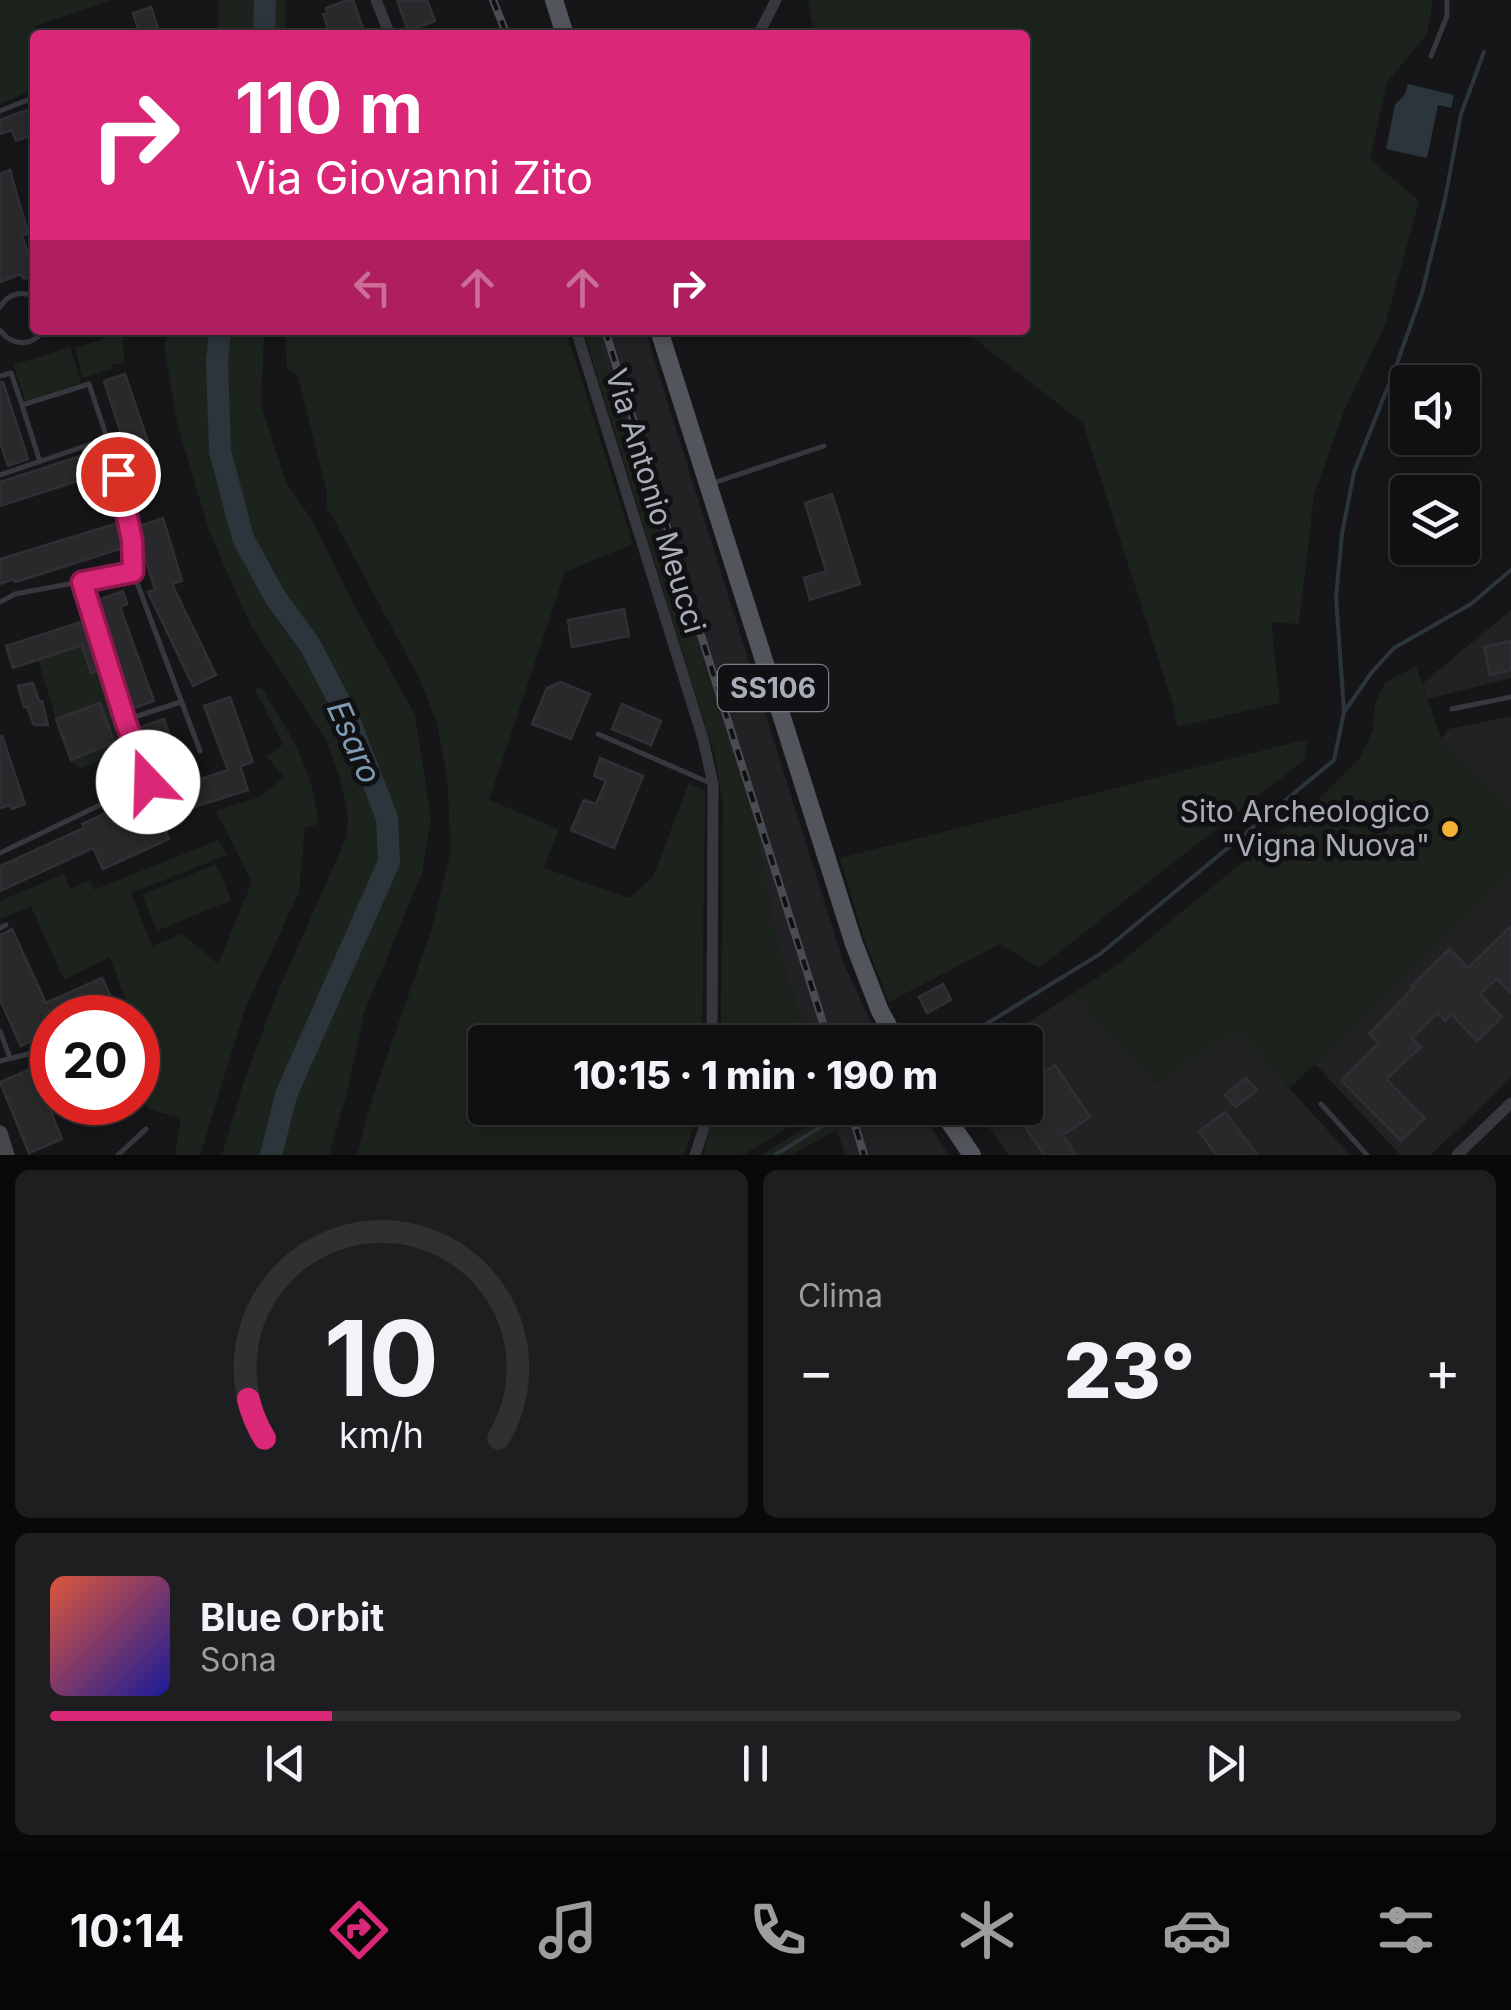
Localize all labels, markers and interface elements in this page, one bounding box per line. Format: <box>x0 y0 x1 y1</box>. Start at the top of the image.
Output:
text: 110 m <box>235 65 423 150</box>
icon: right <box>70 70 200 200</box>
text: Via Giovanni Zito <box>235 150 593 205</box>
icon: left <box>345 260 400 315</box>
icon: ahead <box>450 260 505 315</box>
icon: ahead <box>555 260 610 315</box>
icon: right <box>660 260 715 315</box>
street label: Via Antonio Meucci <box>599 364 713 637</box>
map controls <box>1390 365 1480 565</box>
button: sound <box>1390 365 1480 455</box>
pin <box>76 432 161 517</box>
icon: arrive <box>91 447 146 502</box>
button: layers <box>1390 475 1480 565</box>
road number: SS106 <box>718 665 828 711</box>
water label: Esaro <box>319 694 390 789</box>
position arrow <box>96 730 200 834</box>
place label: Sito Archeologico "Vigna Nuova" <box>1180 793 1430 863</box>
marker: Sito Archeologico "Vigna Nuova" <box>1439 818 1461 840</box>
speed limit sign: 20 <box>30 995 160 1125</box>
text: 10:15 · 1 min · 190 m <box>573 1052 938 1098</box>
text: Clima <box>798 1276 883 1315</box>
text: 10 <box>324 1295 439 1421</box>
text: 23° <box>1064 1325 1195 1416</box>
text: − <box>798 1338 834 1404</box>
text: + <box>1425 1338 1461 1404</box>
text: km/h <box>339 1413 424 1457</box>
text: Blue Orbit <box>200 1594 384 1640</box>
text: Sona <box>200 1640 277 1679</box>
icon: previous <box>258 1736 313 1791</box>
icon: pause <box>728 1736 783 1791</box>
icon: next <box>1198 1736 1253 1791</box>
icon: directions <box>324 1895 394 1965</box>
icon: music <box>533 1895 603 1965</box>
icon: phone <box>743 1895 813 1965</box>
icon: climate <box>952 1895 1022 1965</box>
icon: car <box>1162 1895 1232 1965</box>
icon: filters <box>1371 1895 1441 1965</box>
text: 10:14 <box>70 1903 184 1958</box>

